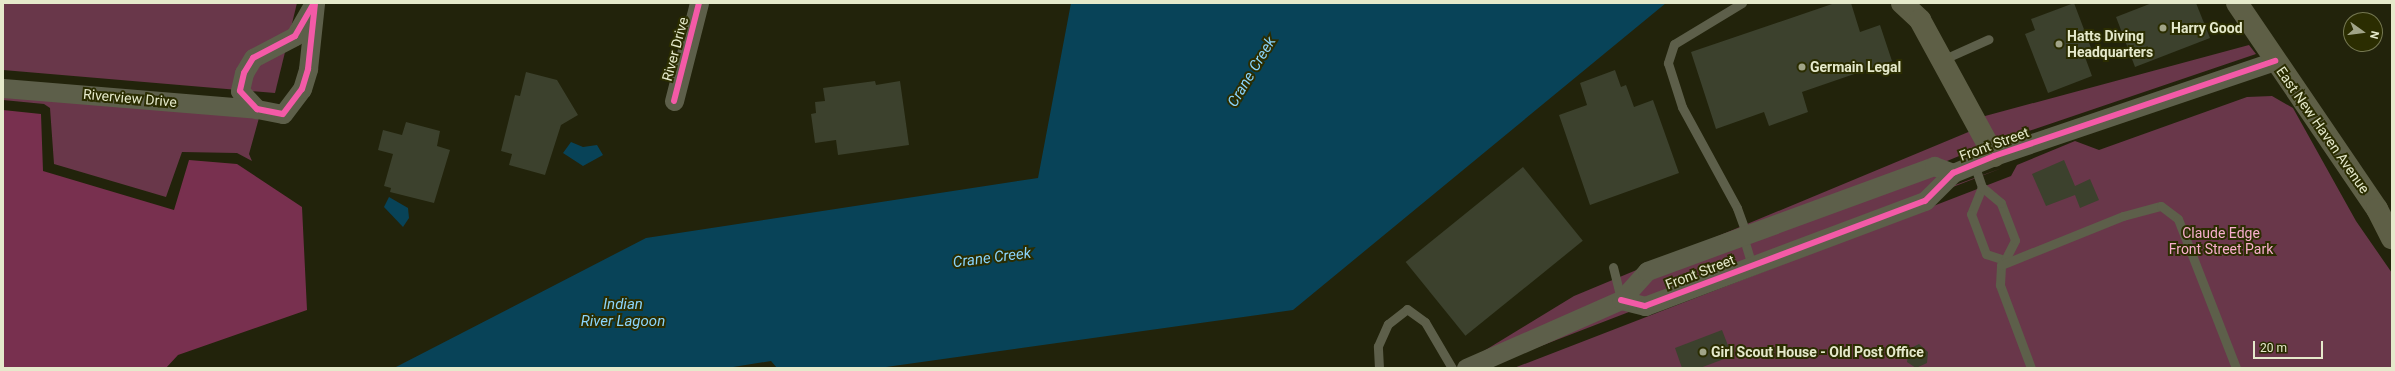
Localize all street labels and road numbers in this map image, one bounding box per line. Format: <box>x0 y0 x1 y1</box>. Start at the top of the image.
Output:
street label: River Drive <box>658 15 692 83</box>
street label: East New Haven Avenue <box>2273 63 2373 197</box>
street label: Riverview Drive <box>82 86 178 110</box>
street label: Front Street <box>1957 124 2031 164</box>
street label: Front Street <box>1663 251 1737 293</box>

